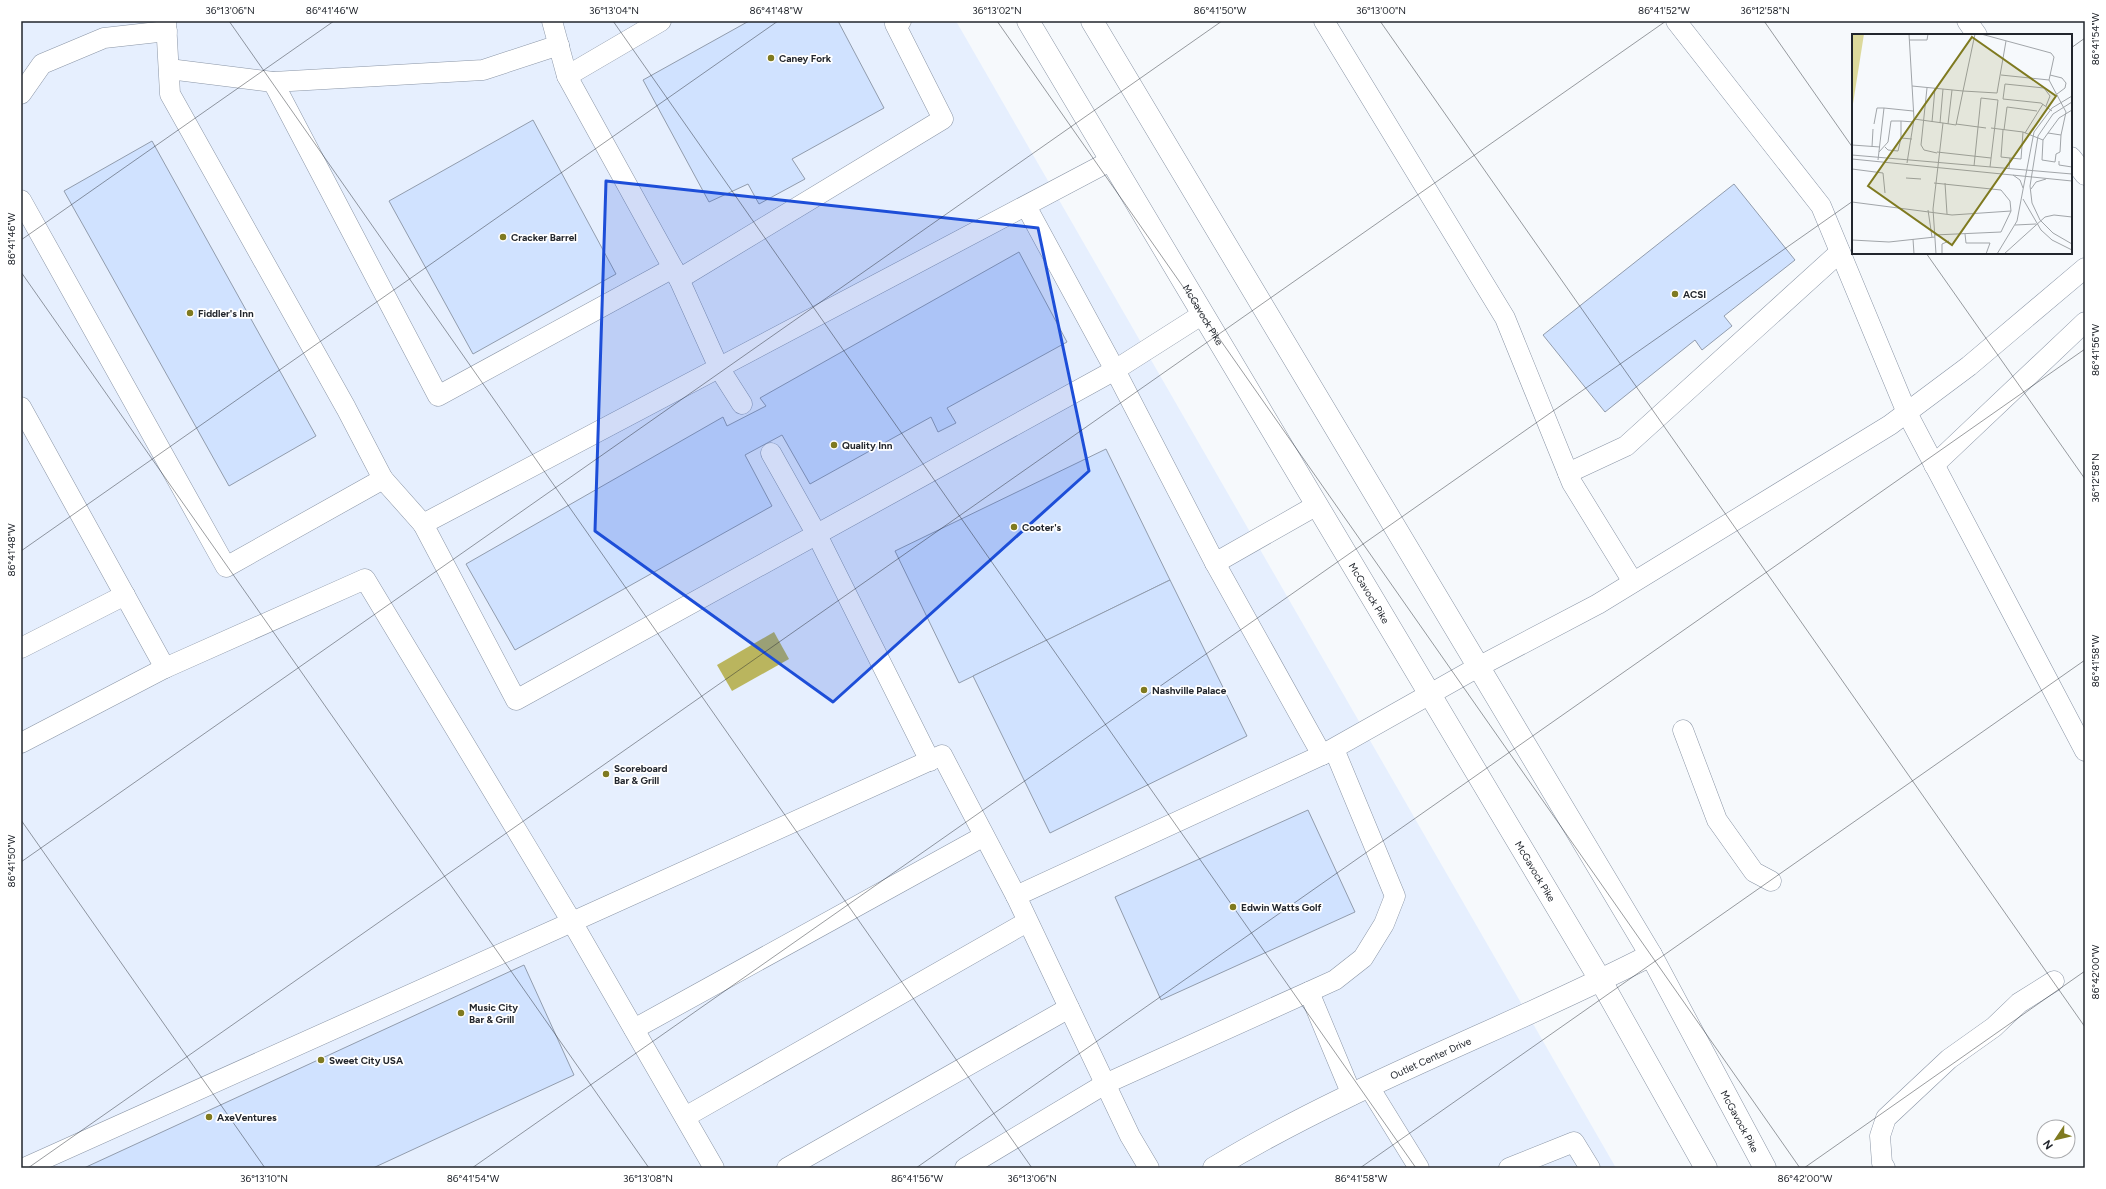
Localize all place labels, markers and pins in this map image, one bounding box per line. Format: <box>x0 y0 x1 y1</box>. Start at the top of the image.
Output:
place label: Caney Fork <box>779 52 832 65</box>
marker: Caney Fork <box>766 53 776 63</box>
place label: Cracker Barrel <box>511 231 577 244</box>
marker: Cracker Barrel <box>498 232 508 242</box>
place label: ACSI <box>1683 288 1706 301</box>
marker: ACSI <box>1670 289 1680 299</box>
place label: Fiddler's Inn <box>198 307 254 320</box>
marker: Fiddler's Inn <box>185 308 195 318</box>
place label: Quality Inn <box>842 439 893 452</box>
marker: Quality Inn <box>829 440 839 450</box>
place label: Cooter's <box>1022 521 1062 534</box>
marker: Cooter's <box>1009 522 1019 532</box>
place label: Nashville Palace <box>1152 684 1227 697</box>
marker: Nashville Palace <box>1139 685 1149 695</box>
place label: Scoreboard Bar & Grill <box>614 762 668 787</box>
marker: Scoreboard Bar & Grill <box>601 769 611 779</box>
place label: Edwin Watts Golf <box>1241 901 1321 914</box>
marker: Edwin Watts Golf <box>1228 902 1238 912</box>
place label: Music City Bar & Grill <box>469 1001 518 1026</box>
marker: Music City Bar & Grill <box>456 1008 466 1018</box>
place label: Sweet City USA <box>329 1054 404 1067</box>
marker: Sweet City USA <box>316 1055 326 1065</box>
place label: AxeVentures <box>217 1111 277 1124</box>
marker: AxeVentures <box>204 1112 214 1122</box>

